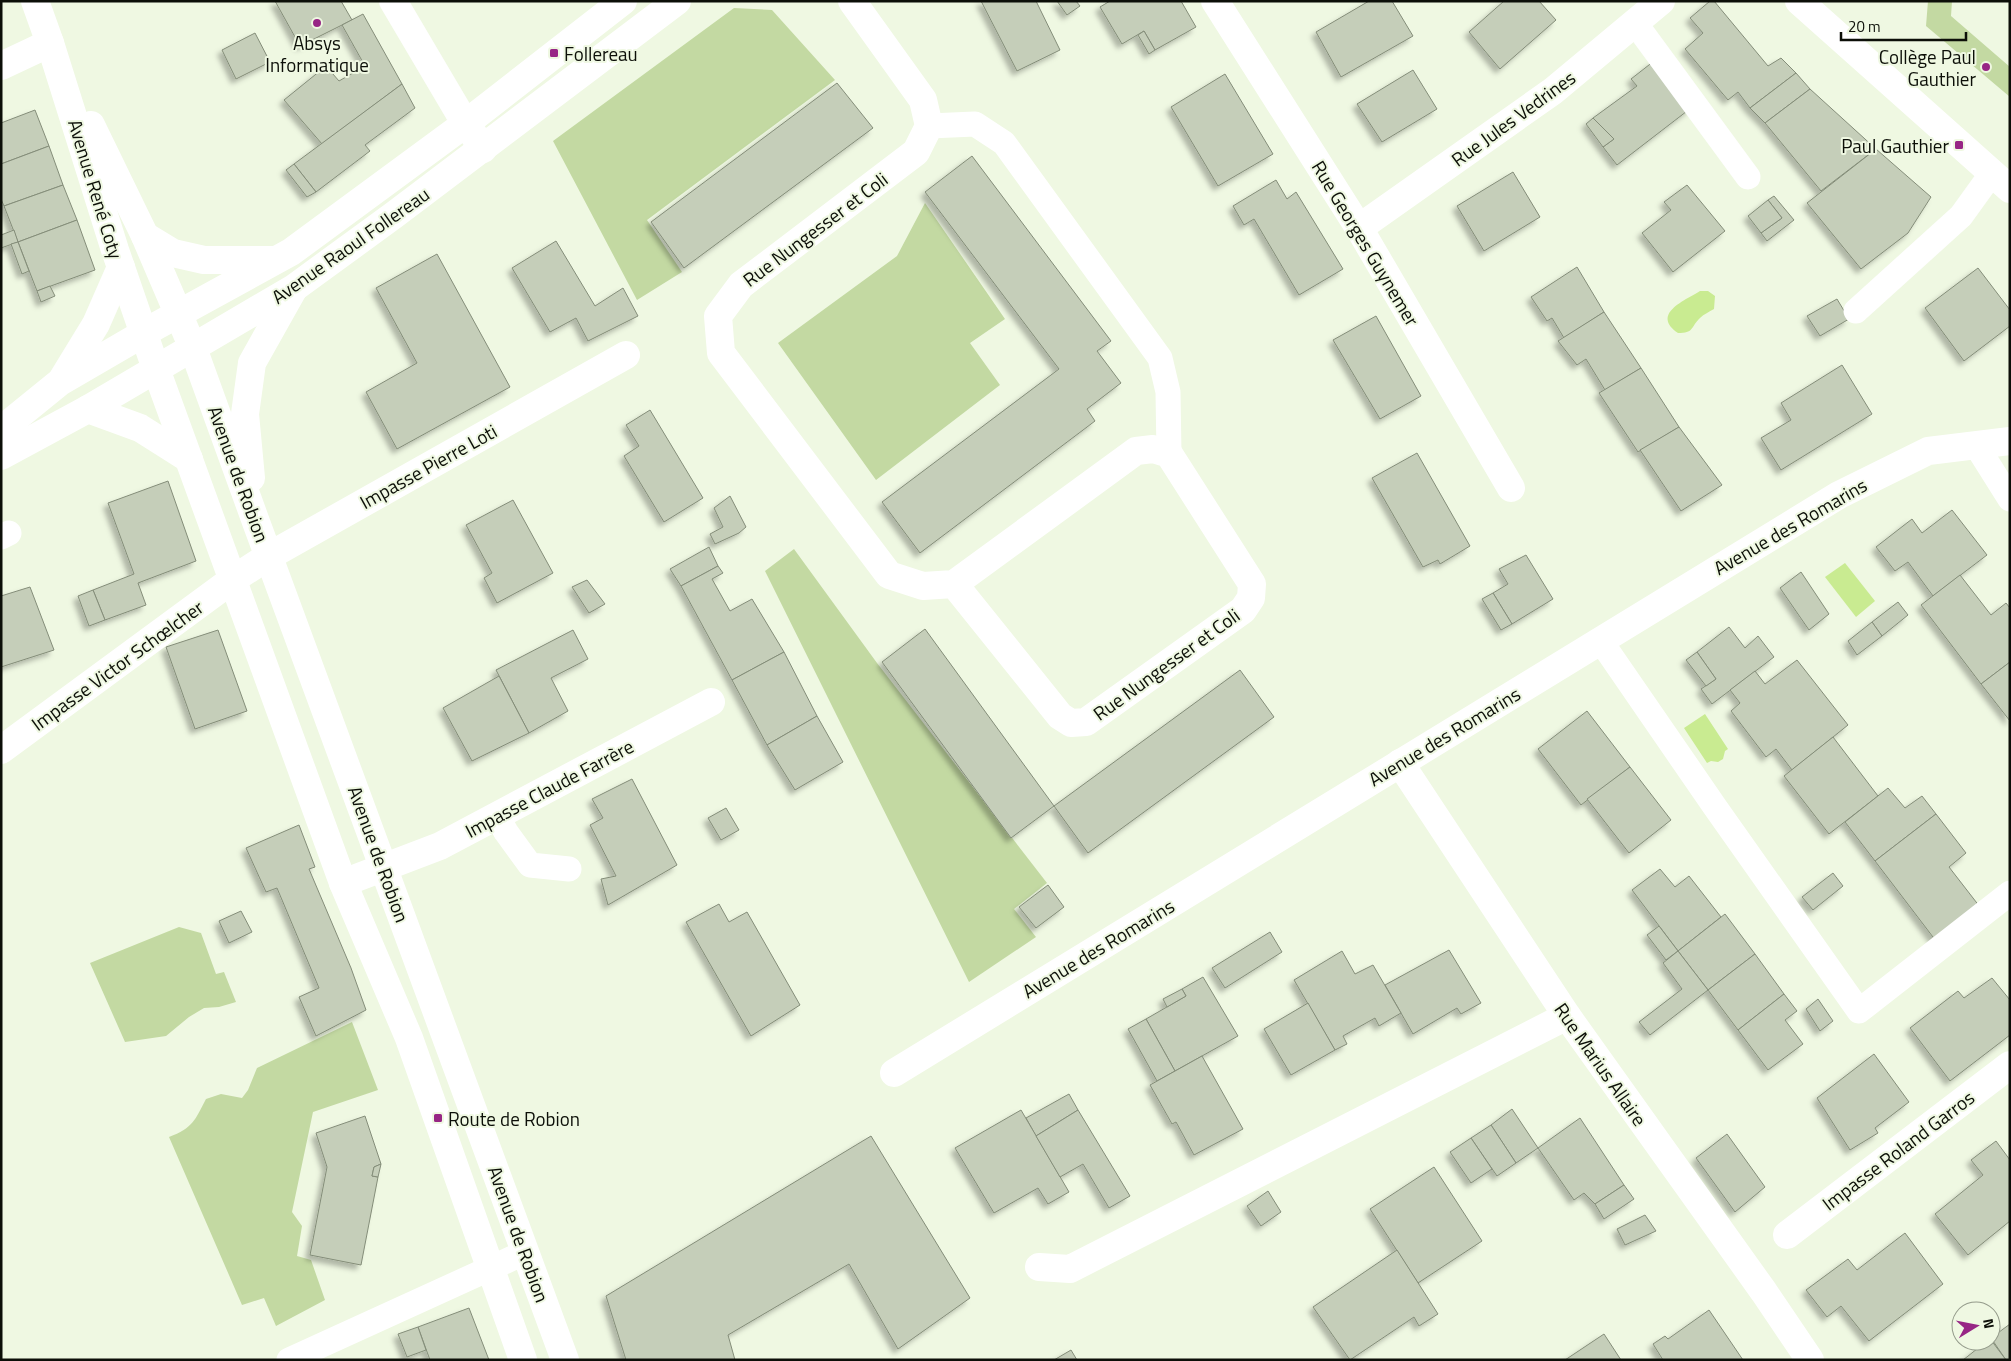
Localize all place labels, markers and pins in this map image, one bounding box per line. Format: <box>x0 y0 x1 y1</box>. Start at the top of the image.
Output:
marker: Absys Informatique <box>311 17 323 29</box>
place label: Absys Informatique <box>265 28 369 79</box>
place label: Follereau <box>564 39 638 68</box>
place label: Collège Paul Gauthier <box>1879 42 1976 93</box>
marker: Follereau <box>548 47 560 59</box>
marker: Collège Paul Gauthier <box>1980 61 1992 73</box>
place label: Paul Gauthier <box>1841 131 1949 160</box>
marker: Paul Gauthier <box>1953 139 1965 151</box>
place label: Route de Robion <box>448 1104 580 1133</box>
marker: Route de Robion <box>432 1112 444 1124</box>

